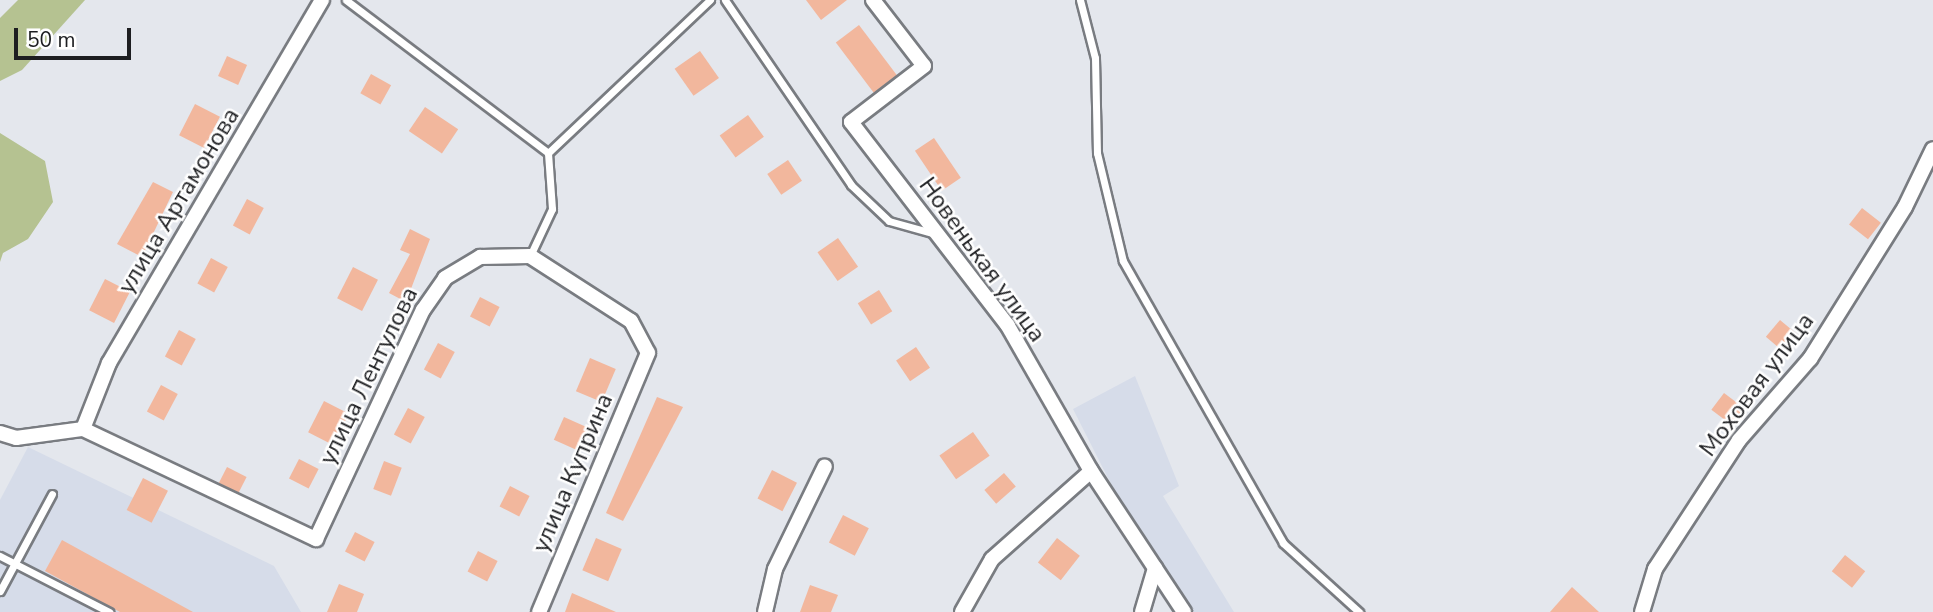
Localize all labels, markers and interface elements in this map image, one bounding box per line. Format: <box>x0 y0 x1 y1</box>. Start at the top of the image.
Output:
scale bar <box>18 14 135 58</box>
text: 50 m <box>27 26 76 54</box>
street label: улица Артамонова <box>112 103 246 299</box>
street label: Новенькая улица <box>913 172 1051 348</box>
street label: улица Лентулова <box>314 283 424 469</box>
street label: Моховая улица <box>1694 308 1820 462</box>
street label: улица Куприна <box>527 389 619 557</box>

